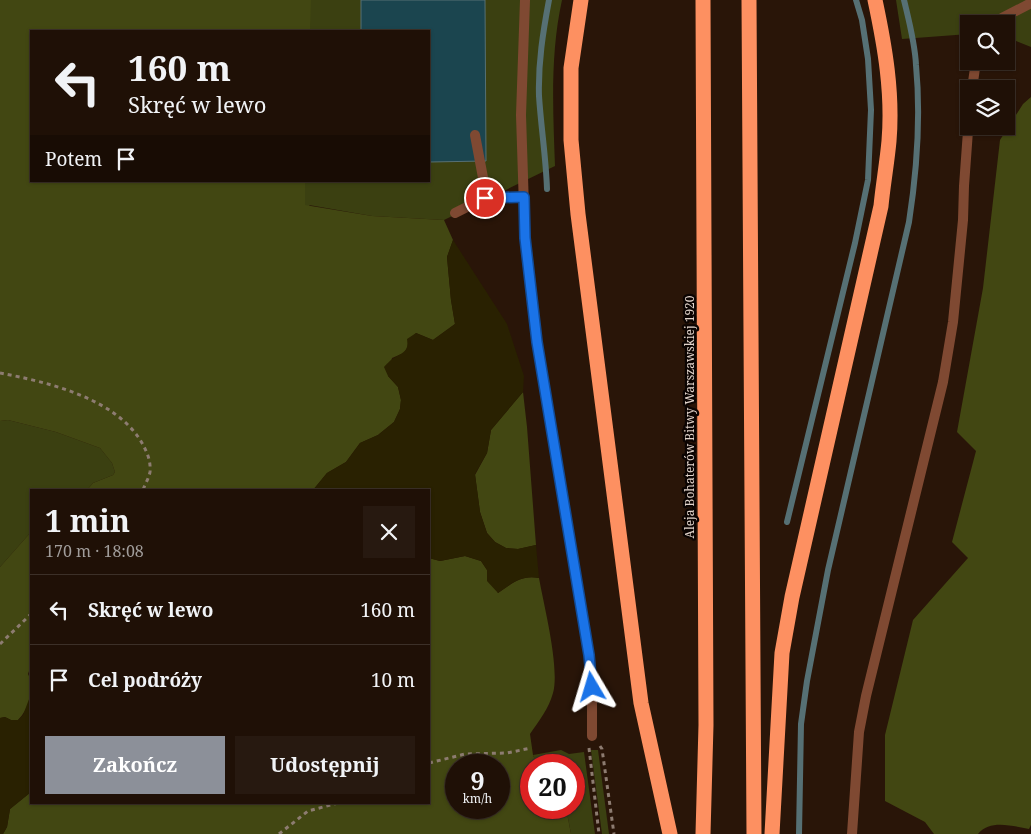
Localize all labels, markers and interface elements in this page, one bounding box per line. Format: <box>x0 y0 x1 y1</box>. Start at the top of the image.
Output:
map controls <box>960 15 1015 135</box>
button: search <box>960 15 1015 70</box>
text: 160 m <box>128 44 231 91</box>
icon: left <box>45 50 110 115</box>
button: layers <box>960 80 1015 135</box>
text: Skręć w lewo <box>128 89 266 119</box>
icon: arrive <box>112 145 140 173</box>
text: Potem <box>45 146 102 172</box>
pin <box>464 177 506 219</box>
icon: arrive <box>471 184 499 212</box>
street label: Aleja Bohaterów Bitwy Warszawskiej 1920 <box>681 295 698 539</box>
text: 1 min <box>45 500 130 541</box>
button: close <box>363 506 415 558</box>
text: 170 m · 18:08 <box>45 540 144 562</box>
icon: left <box>45 596 73 624</box>
text: Skręć w lewo <box>88 597 214 623</box>
text: 160 m <box>360 597 415 623</box>
position arrow <box>565 660 617 712</box>
icon: arrive <box>45 666 73 694</box>
text: Cel podróży <box>88 667 202 693</box>
text: 10 m <box>371 667 415 693</box>
button: Zakończ <box>45 736 225 794</box>
button: Udostępnij <box>235 736 415 794</box>
speed limit sign: 20 <box>520 754 585 819</box>
text: 9 <box>470 763 485 797</box>
text: km/h <box>463 790 492 807</box>

